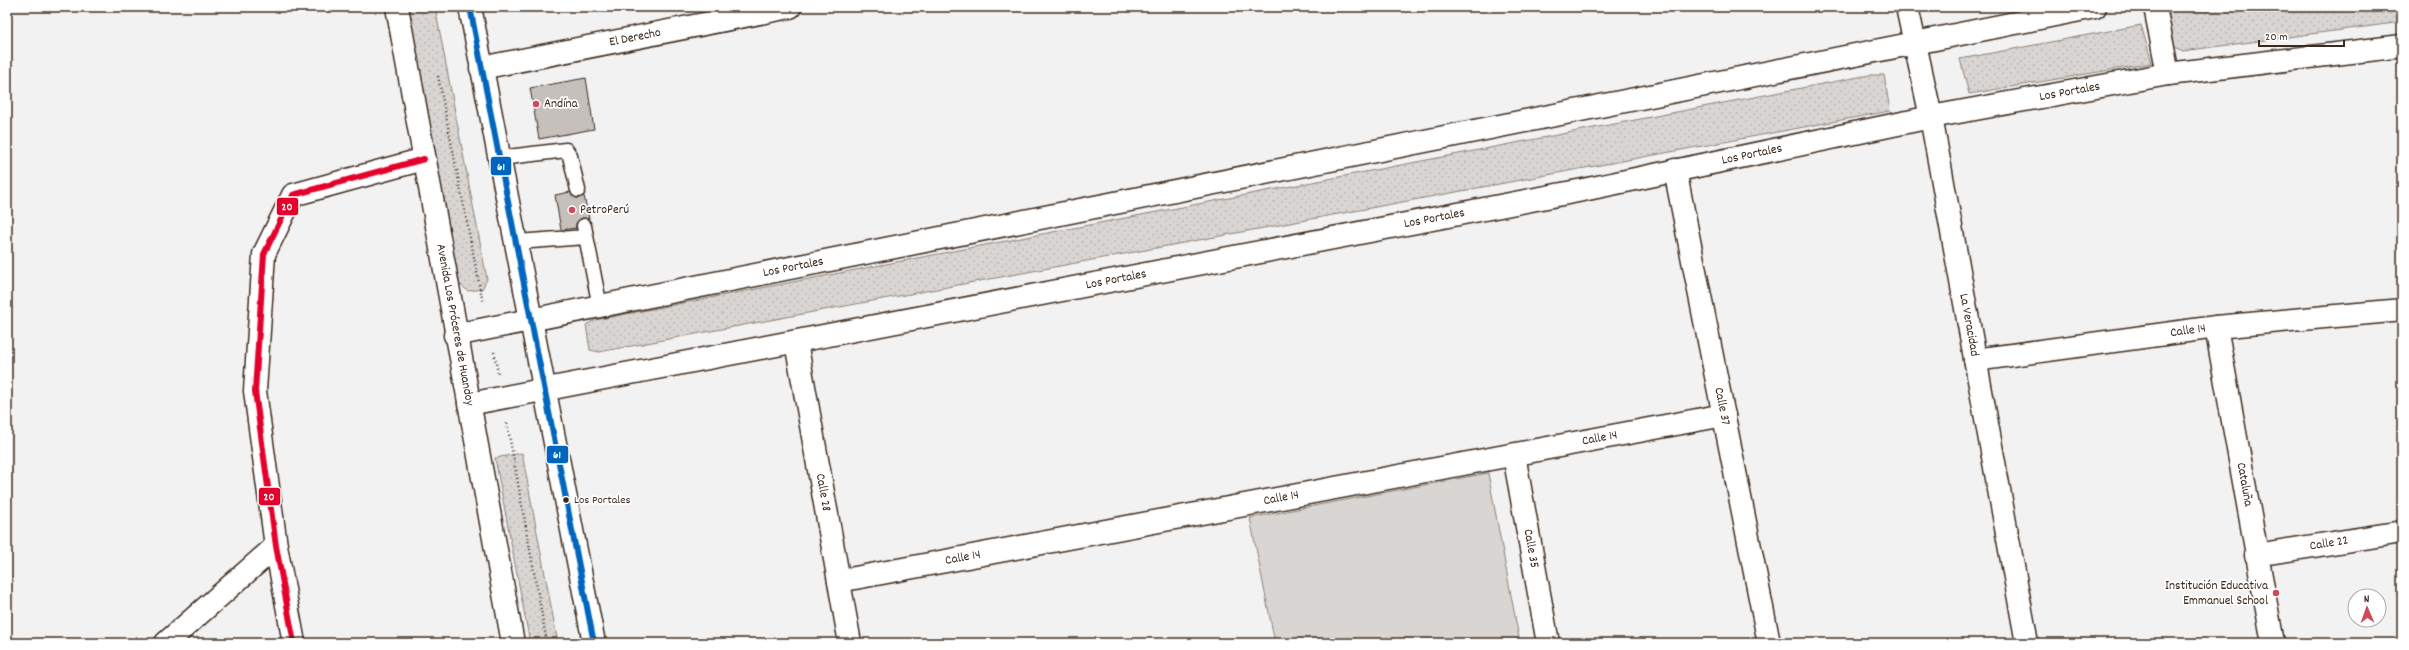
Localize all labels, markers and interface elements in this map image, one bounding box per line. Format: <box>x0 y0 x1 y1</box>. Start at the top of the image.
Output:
scale bar <box>2259 22 2344 48</box>
street label: El Derecho <box>608 23 663 52</box>
text: 20 m <box>2265 29 2288 46</box>
street label: Los Portales <box>2038 77 2102 107</box>
place label: Andína <box>544 95 579 114</box>
marker: Andína <box>531 99 541 109</box>
street label: Los Portales <box>1720 139 1784 170</box>
line badge: 61 <box>490 156 512 176</box>
text: 61 <box>497 160 505 176</box>
line badge: 20 <box>276 197 299 216</box>
text: 20 <box>282 200 292 216</box>
place label: PetroPerú <box>580 201 629 220</box>
street label: Los Portales <box>1402 203 1466 234</box>
marker: PetroPerú <box>567 205 577 215</box>
street label: Avenida Los Próceres de Huandoy <box>431 242 479 408</box>
street label: Los Portales <box>761 252 825 283</box>
street label: Los Portales <box>1084 265 1148 295</box>
street label: La Veracidad <box>1954 292 1984 358</box>
street label: Calle 14 <box>2169 319 2207 343</box>
street label: Calle 37 <box>1709 386 1735 427</box>
street label: Calle 14 <box>1580 426 1619 451</box>
line badge: 61 <box>546 445 569 464</box>
text: 61 <box>553 448 561 464</box>
street label: Cataluña <box>2231 461 2258 509</box>
street label: Calle 28 <box>810 472 836 513</box>
street label: Calle 14 <box>1262 485 1301 511</box>
line badge: 20 <box>258 487 281 506</box>
text: 20 <box>264 490 274 506</box>
place label: Los Portales <box>574 492 631 509</box>
marker: Los Portales <box>561 495 571 505</box>
street label: Calle 35 <box>1518 527 1544 570</box>
street label: Calle 22 <box>2308 531 2350 556</box>
street label: Calle 14 <box>944 545 982 570</box>
place label: Institución Educativa Emmanuel School <box>2165 577 2269 611</box>
marker: Institución Educativa Emmanuel School <box>2271 588 2281 598</box>
north arrow <box>2347 588 2387 628</box>
text: N <box>2364 592 2370 608</box>

